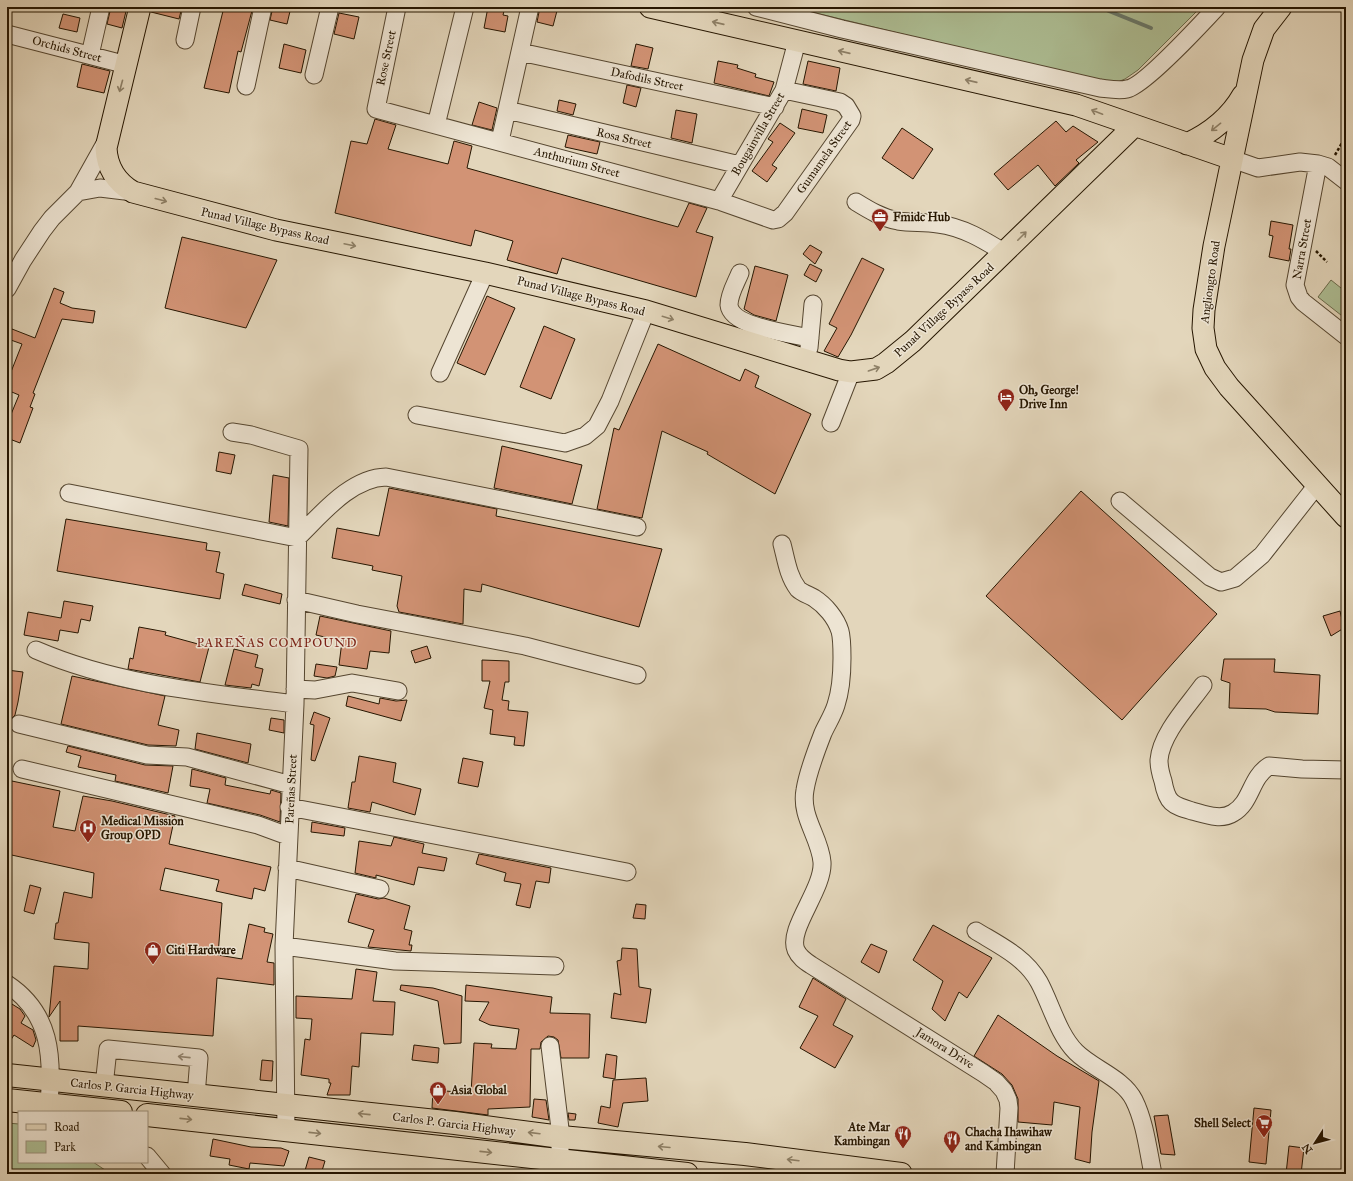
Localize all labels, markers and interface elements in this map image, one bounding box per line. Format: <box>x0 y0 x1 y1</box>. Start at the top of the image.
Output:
one-way arrow <box>712 18 725 26</box>
street label: Rose Street <box>373 28 399 87</box>
street label: Orchids Street <box>31 33 104 65</box>
one-way arrow <box>838 47 851 55</box>
street label: Dafodils Street <box>609 64 685 94</box>
one-way arrow <box>965 76 978 84</box>
one-way arrow <box>117 79 124 92</box>
street label: Bougainvilla Street <box>728 89 789 179</box>
one-way arrow <box>1092 107 1104 115</box>
street label: Gumamela Street <box>794 117 855 196</box>
one-way arrow <box>1210 123 1221 132</box>
street label: Rosa Street <box>595 125 654 151</box>
street label: Anthurium Street <box>532 144 622 180</box>
one-way arrow <box>155 197 168 204</box>
street label: Punad Village Bypass Road <box>199 204 331 249</box>
office icon: Fmidc Hub <box>870 207 890 232</box>
place label: Fmidc Hub <box>893 210 950 224</box>
street label: Narra Street <box>1290 217 1314 280</box>
one-way arrow <box>1017 231 1027 241</box>
street label: Angliongto Road <box>1197 240 1224 325</box>
one-way arrow <box>344 242 357 250</box>
street label: Punad Village Bypass Road <box>891 260 997 361</box>
street label: Punad Village Bypass Road <box>515 273 646 320</box>
one-way arrow <box>661 315 674 322</box>
one-way arrow <box>867 364 879 372</box>
place label: Oh, George! Drive Inn <box>1019 383 1079 411</box>
hotel icon: Oh, George! Drive Inn <box>996 387 1016 412</box>
district label: PAREÑAS COMPOUND <box>196 635 358 651</box>
street label: Pareñas Street <box>282 753 300 824</box>
place label: Medical Mission Group OPD <box>101 814 184 843</box>
hospital icon: Medical Mission Group OPD <box>78 818 98 843</box>
shop icon: Citi Hardware <box>143 940 163 965</box>
place label: Citi Hardware <box>166 943 236 957</box>
street label: Jamora Drive <box>911 1024 977 1072</box>
one-way arrow <box>178 1053 191 1060</box>
street label: Carlos P. Garcia Highway <box>70 1076 195 1103</box>
shop icon: Asia Global <box>428 1080 448 1105</box>
place label: Asia Global <box>450 1083 507 1097</box>
one-way arrow <box>357 1110 370 1117</box>
street label: Carlos P. Garcia Highway <box>392 1110 517 1140</box>
legend <box>18 1111 148 1163</box>
supermarket icon: Shell Select <box>1254 1113 1274 1138</box>
one-way arrow <box>179 1116 192 1123</box>
place label: Shell Select <box>1194 1116 1252 1130</box>
text: Road <box>54 1120 80 1134</box>
place label: Ate Mar Kambingan <box>834 1120 891 1149</box>
north arrow <box>1295 1123 1335 1163</box>
restaurant icon: Ate Mar Kambingan <box>893 1124 913 1149</box>
place label: Chacha Ihawihaw and Kambingan <box>965 1125 1053 1154</box>
restaurant icon: Chacha Ihawihaw and Kambingan <box>942 1129 962 1154</box>
one-way arrow <box>308 1130 321 1137</box>
one-way arrow <box>528 1130 541 1137</box>
text: Park <box>54 1140 76 1154</box>
text: N <box>1299 1140 1315 1156</box>
one-way arrow <box>658 1143 671 1150</box>
one-way arrow <box>479 1148 492 1156</box>
one-way arrow <box>787 1156 800 1164</box>

